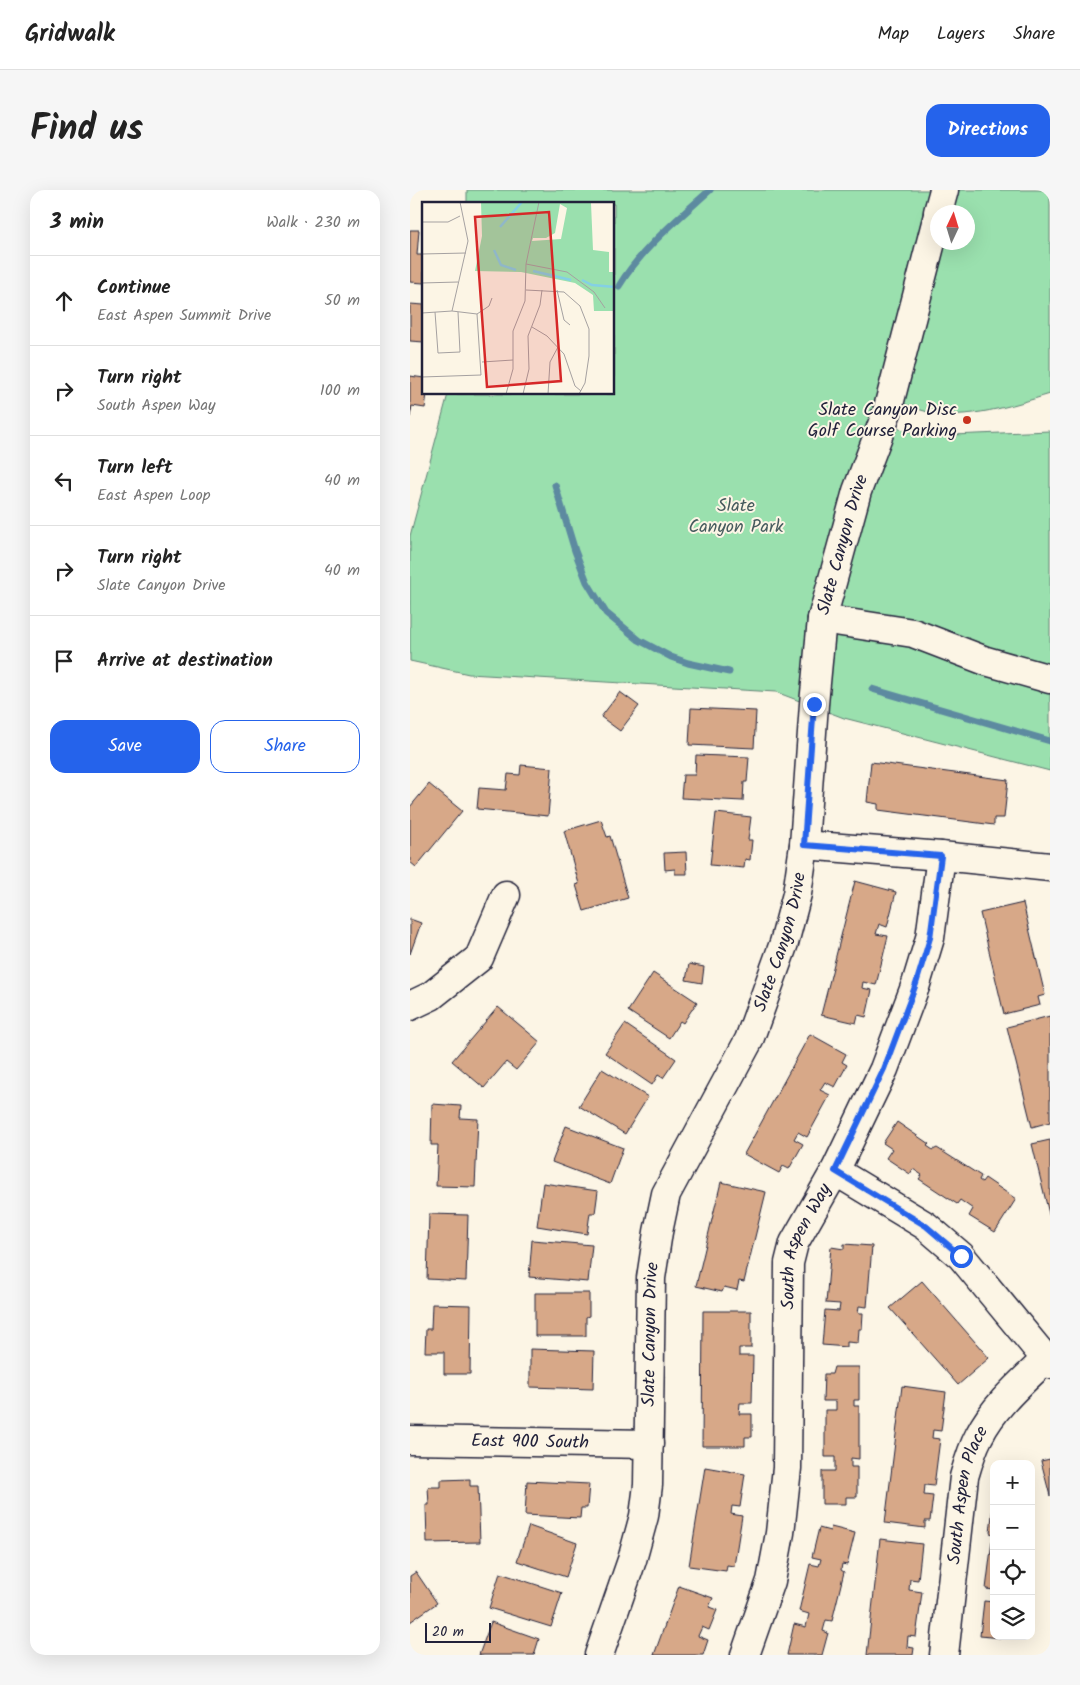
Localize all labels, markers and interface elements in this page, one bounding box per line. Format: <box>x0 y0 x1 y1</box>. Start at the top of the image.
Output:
text: Gridwalk <box>25 15 115 54</box>
text: Map <box>878 20 909 49</box>
text: Layers <box>937 20 985 49</box>
text: Share <box>1013 20 1055 49</box>
text: Find us <box>30 102 143 158</box>
button: Directions <box>926 104 1050 157</box>
inset map <box>422 202 615 395</box>
north arrow <box>930 205 975 250</box>
text: 3 min <box>50 206 104 239</box>
text: Walk · 230 m <box>266 210 360 235</box>
text: Continue <box>97 273 170 303</box>
icon: ahead <box>50 287 78 315</box>
text: 50 m <box>324 288 360 313</box>
text: East Aspen Summit Drive <box>97 303 271 328</box>
text: Turn right <box>97 363 182 393</box>
icon: right <box>50 377 78 405</box>
text: 100 m <box>320 378 360 403</box>
text: South Aspen Way <box>97 393 215 418</box>
place label: Slate Canyon Disc Golf Course Parking <box>808 396 957 446</box>
marker: Slate Canyon Disc Golf Course Parking <box>961 414 973 426</box>
text: Turn left <box>97 453 172 483</box>
icon: left <box>50 467 78 495</box>
text: 40 m <box>324 468 360 493</box>
street label: Slate Canyon Drive <box>809 470 877 618</box>
text: East Aspen Loop <box>97 483 211 508</box>
park label: Slate Canyon Park <box>689 492 784 542</box>
text: Turn right <box>97 543 182 573</box>
icon: right <box>50 557 78 585</box>
text: 40 m <box>324 558 360 583</box>
text: Slate Canyon Drive <box>97 573 225 598</box>
text: Arrive at destination <box>97 646 273 676</box>
icon: arrive <box>50 647 78 675</box>
route end <box>803 693 826 716</box>
button: Save <box>50 720 200 773</box>
button: Share <box>210 720 360 773</box>
street label: Slate Canyon Drive <box>746 870 814 1016</box>
street label: South Aspen Way <box>774 1178 840 1309</box>
route start <box>950 1245 973 1268</box>
street label: Slate Canyon Drive <box>635 1260 668 1407</box>
street label: South Aspen Place <box>940 1420 996 1566</box>
street label: East 900 South <box>471 1427 589 1457</box>
map controls <box>990 1460 1035 1640</box>
button: + <box>990 1460 1035 1505</box>
button: − <box>990 1505 1035 1550</box>
button: locate <box>990 1550 1035 1595</box>
button: layers <box>990 1595 1035 1640</box>
scale bar <box>425 1620 491 1643</box>
text: 20 m <box>432 1621 464 1643</box>

